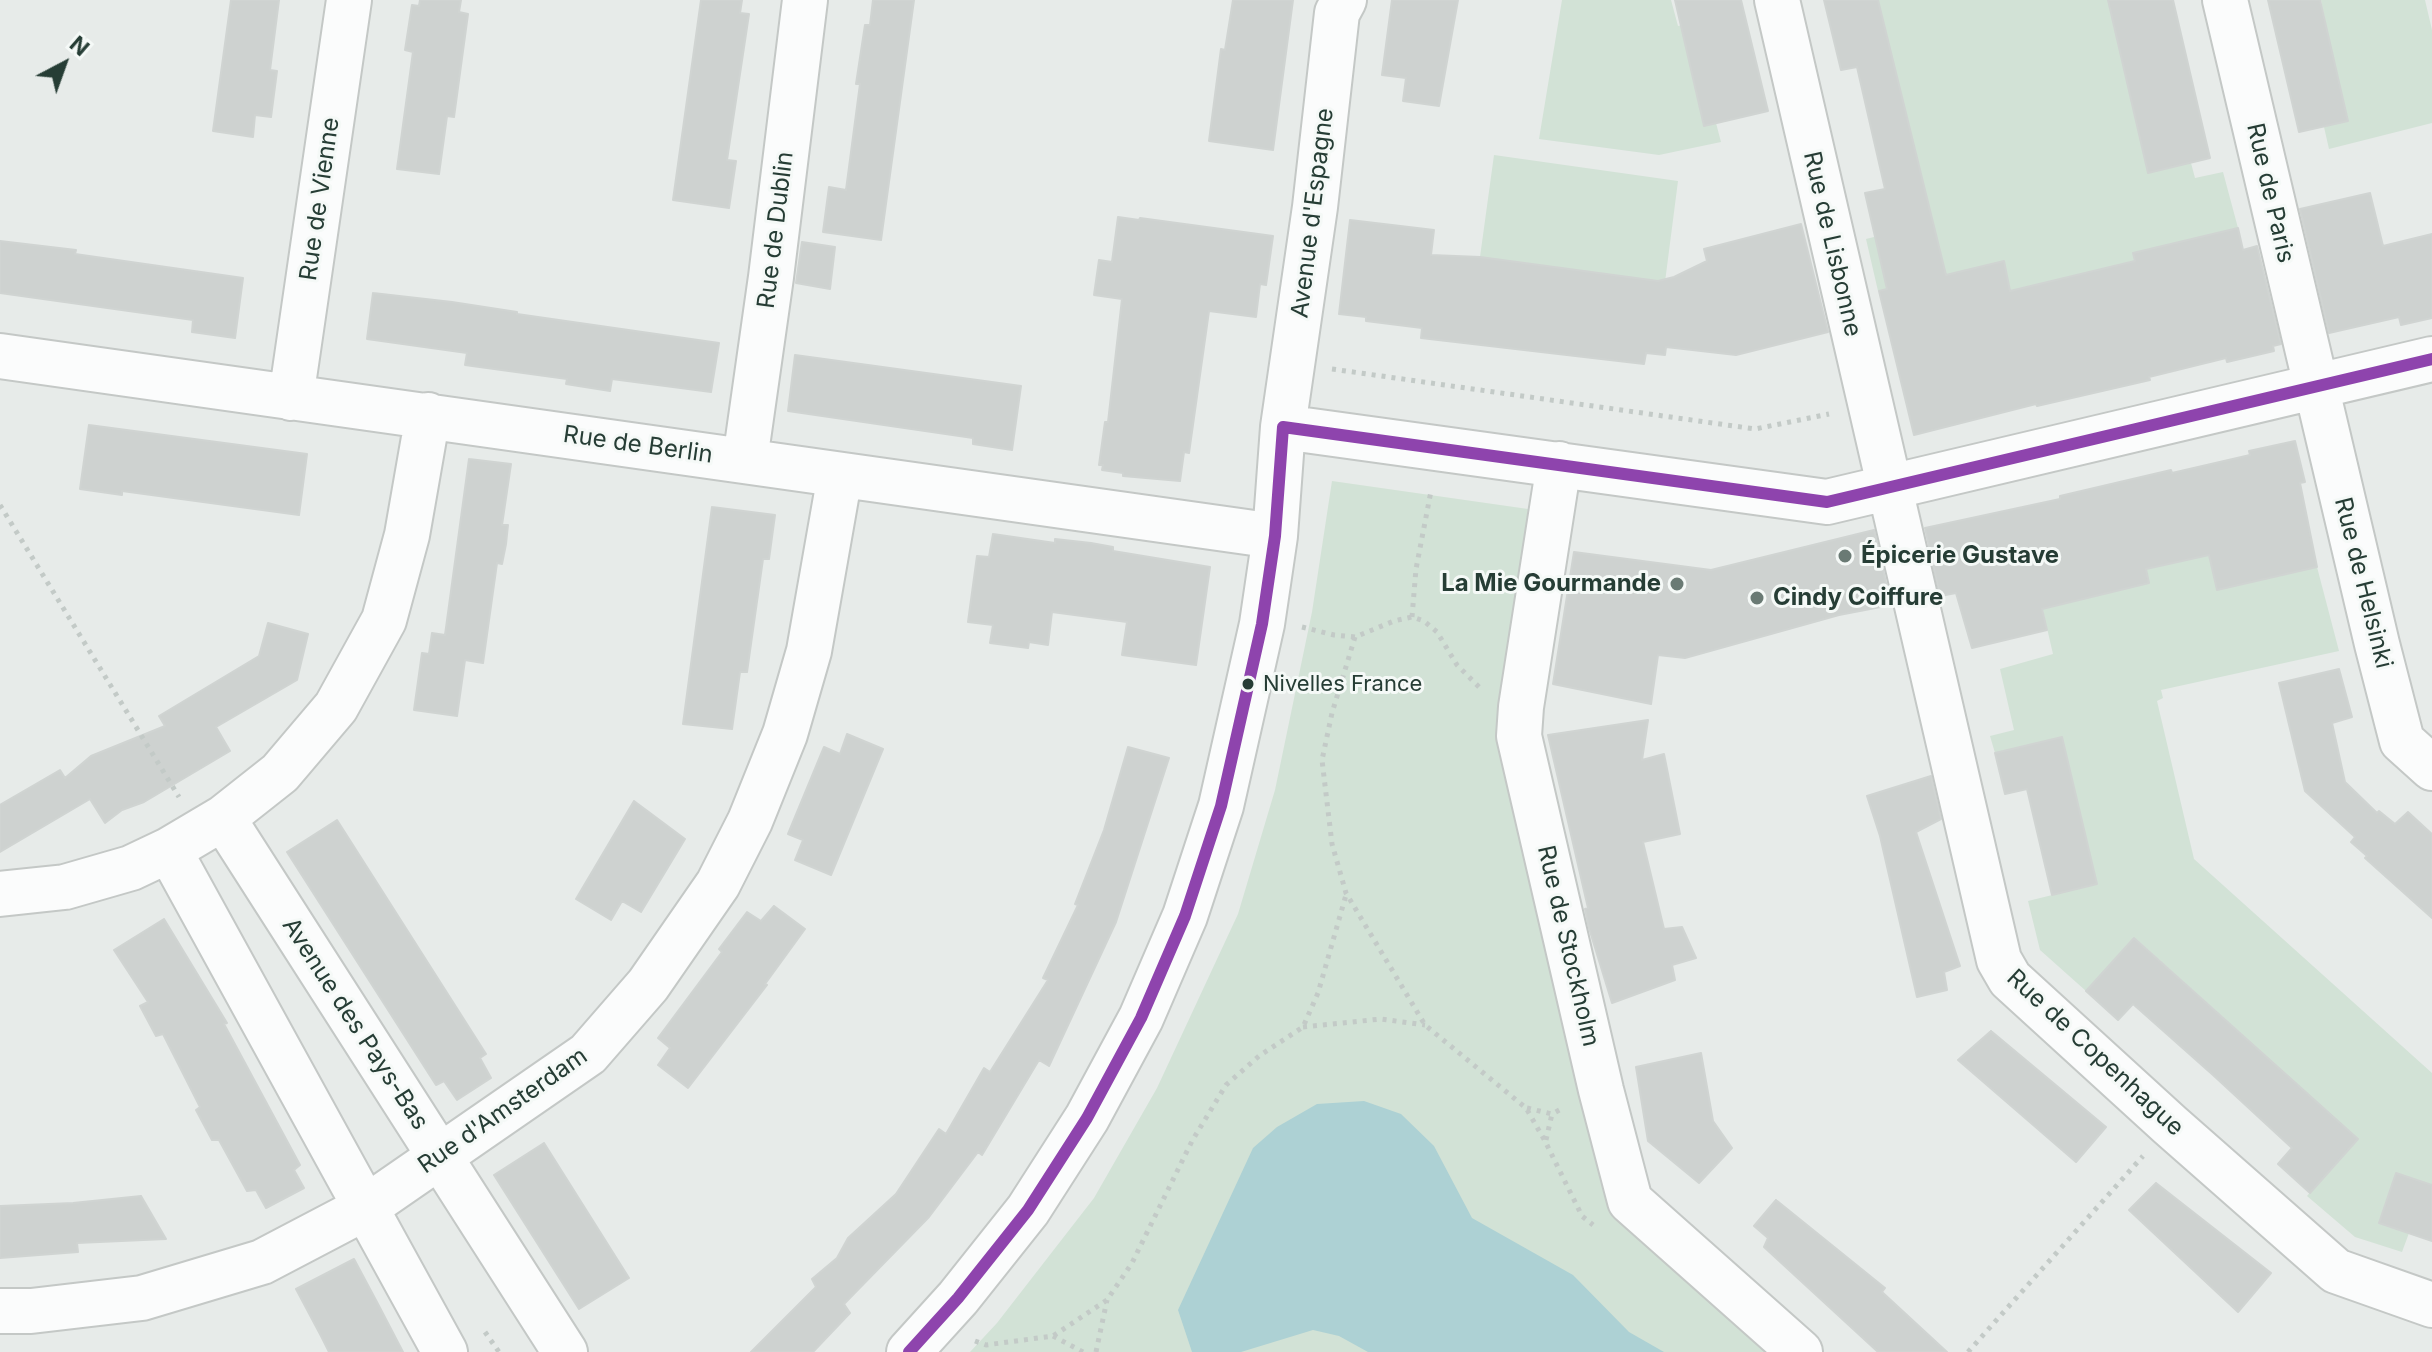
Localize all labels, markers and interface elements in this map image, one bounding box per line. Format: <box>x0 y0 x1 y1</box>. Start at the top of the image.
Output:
north arrow <box>24 24 104 104</box>
text: N <box>65 31 95 61</box>
street label: Avenue d'Espagne <box>1286 106 1340 320</box>
street label: Rue de Vienne <box>294 116 346 282</box>
street label: Rue de Paris <box>2240 120 2300 266</box>
street label: Rue de Lisbonne <box>1797 149 1867 339</box>
street label: Rue de Dublin <box>752 150 800 310</box>
street label: Rue de Berlin <box>561 420 715 470</box>
street label: Rue de Helsinki <box>2328 495 2398 671</box>
place label: Épicerie Gustave <box>1861 542 2059 570</box>
marker: Épicerie Gustave <box>1836 547 1854 565</box>
place label: La Mie Gourmande <box>1441 570 1661 598</box>
marker: La Mie Gourmande <box>1668 575 1686 593</box>
place label: Cindy Coiffure <box>1773 584 1943 612</box>
marker: Cindy Coiffure <box>1748 589 1766 607</box>
place label: Nivelles France <box>1263 671 1422 697</box>
marker: Nivelles France <box>1240 676 1256 692</box>
street label: Rue de Stockholm <box>1531 843 1605 1049</box>
street label: Avenue des Pays-Bas <box>276 913 434 1135</box>
street label: Rue de Copenhague <box>2001 964 2189 1142</box>
street label: Rue d'Amsterdam <box>413 1042 593 1180</box>

